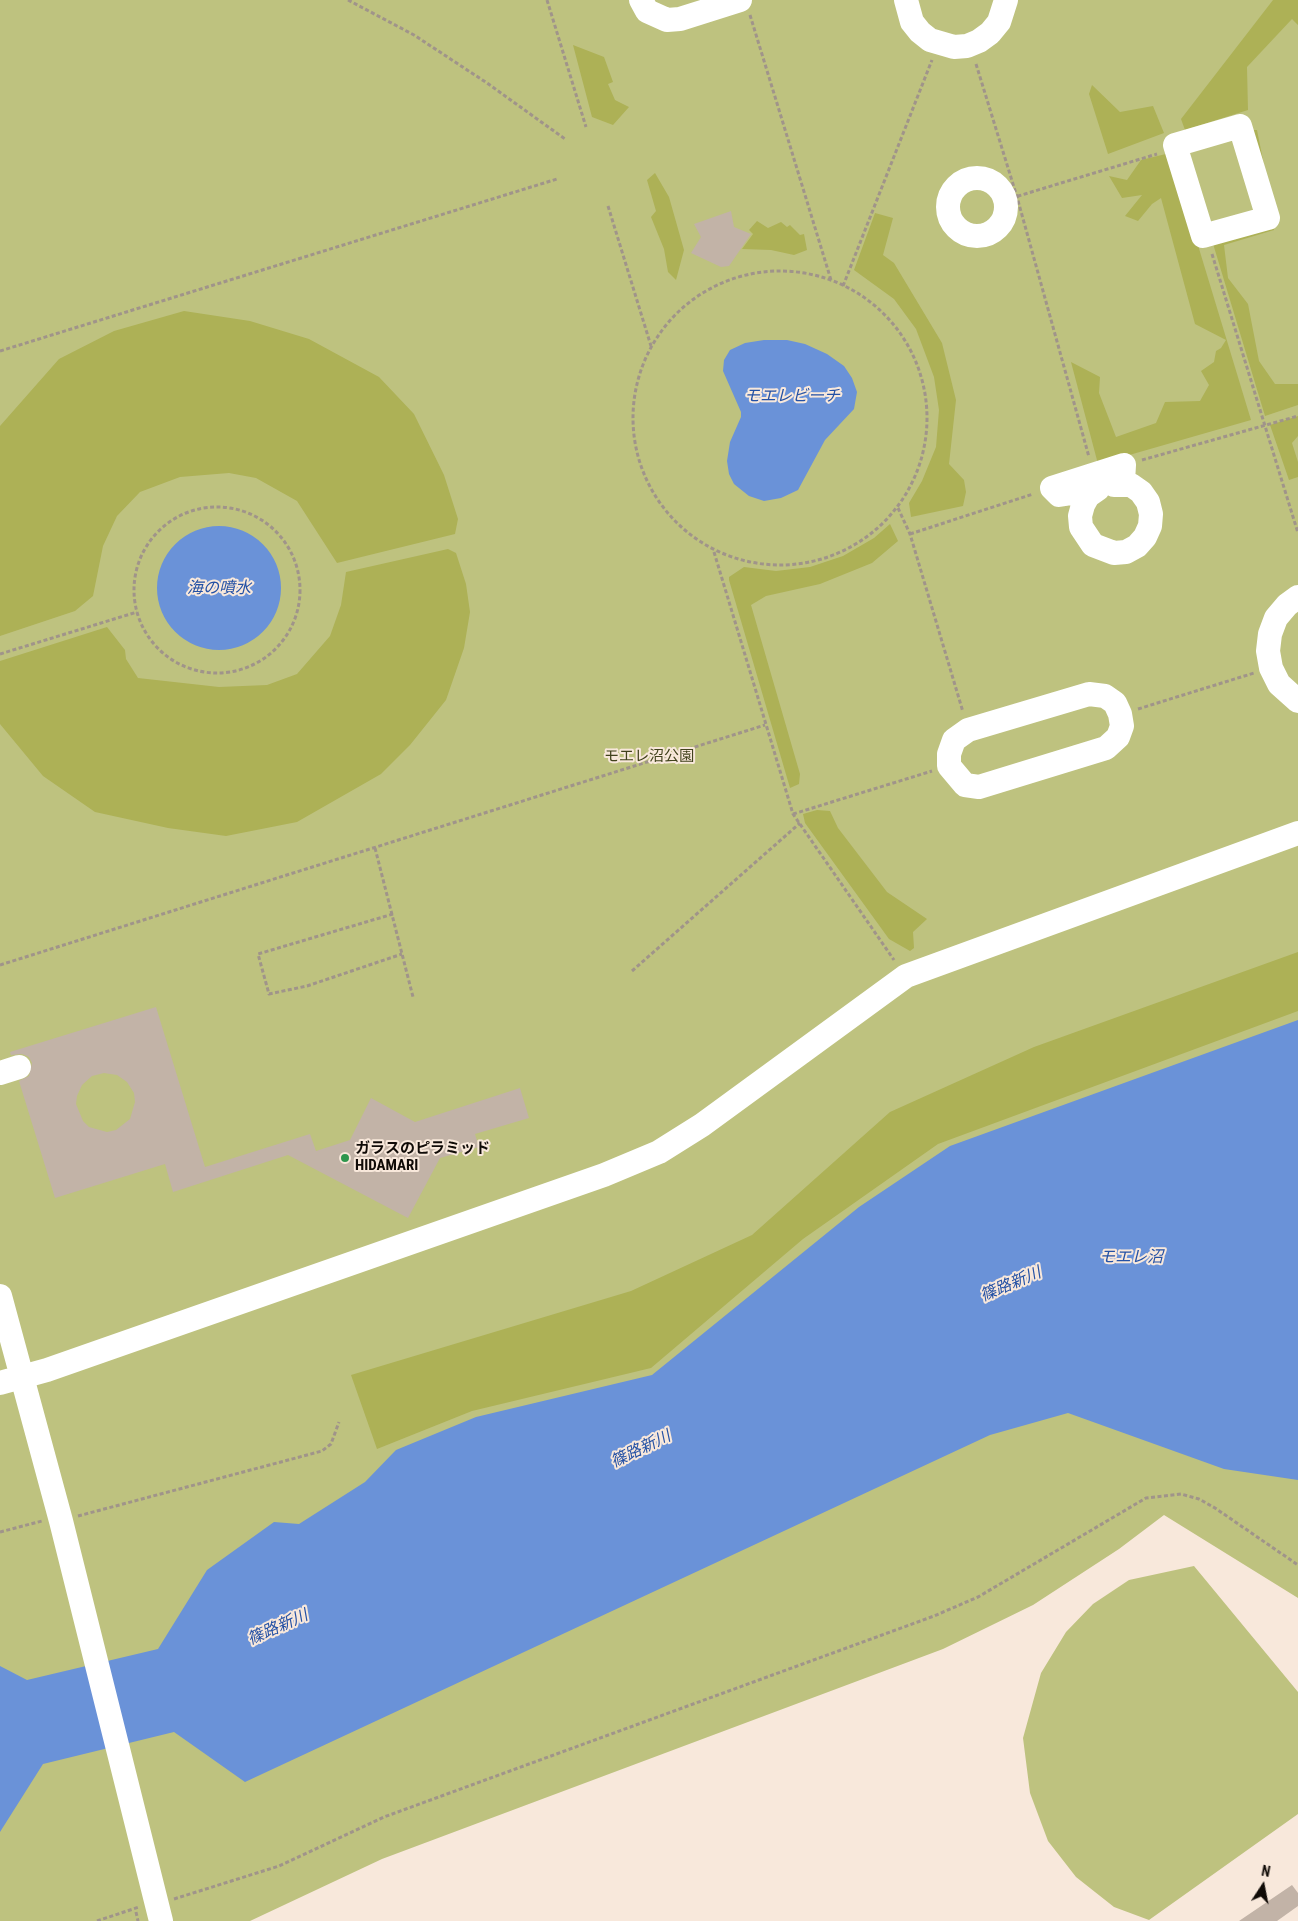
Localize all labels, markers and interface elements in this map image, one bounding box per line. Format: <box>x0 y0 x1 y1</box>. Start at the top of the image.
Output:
water label: モエレビーチ <box>744 387 840 407</box>
water label: 海の噴水 <box>187 579 251 599</box>
park label: モエレ沼公園 <box>604 748 694 766</box>
place label: ガラスのピラミッド HIDAMARI <box>355 1140 490 1175</box>
marker: ガラスのピラミッド HIDAMARI <box>339 1152 351 1164</box>
water label: モエレ沼 <box>1099 1248 1163 1268</box>
water label: 篠路新川 <box>978 1264 1044 1306</box>
water label: 篠路新川 <box>608 1427 674 1473</box>
water label: 篠路新川 <box>245 1606 311 1650</box>
north arrow <box>1238 1861 1288 1911</box>
text: N <box>1260 1863 1272 1880</box>

